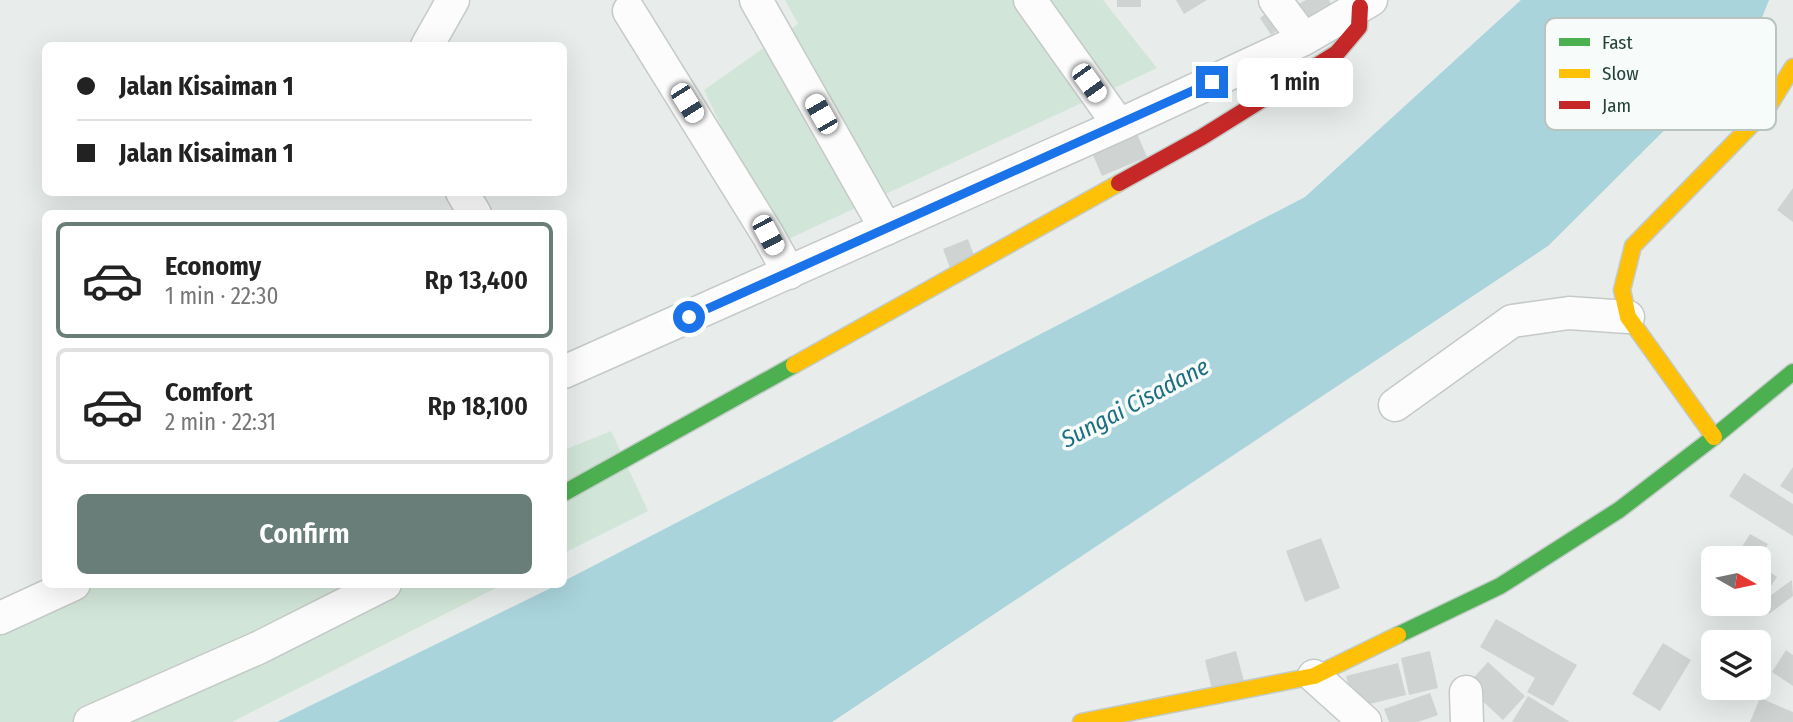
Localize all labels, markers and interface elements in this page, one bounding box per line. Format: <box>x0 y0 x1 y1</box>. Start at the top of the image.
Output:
legend <box>1545 18 1776 130</box>
text: Fast <box>1602 31 1633 54</box>
callout: 1 min <box>1236 57 1352 106</box>
car <box>1069 60 1110 106</box>
text: Slow <box>1602 62 1639 85</box>
route end <box>1196 66 1228 98</box>
text: 1 min <box>1270 68 1320 96</box>
text: Jalan Kisaiman 1 <box>119 71 294 102</box>
car <box>667 80 708 126</box>
car <box>802 91 841 137</box>
text: Jam <box>1602 94 1631 117</box>
text: Jalan Kisaiman 1 <box>119 138 294 169</box>
car <box>749 212 788 258</box>
icon: car <box>81 249 144 312</box>
text: Economy <box>165 251 261 282</box>
text: Rp 13,400 <box>424 265 528 296</box>
text: 1 min · 22:30 <box>165 282 278 310</box>
route start <box>673 301 705 333</box>
water label: Sungai Cisadane <box>1055 352 1214 454</box>
icon: car <box>81 375 144 438</box>
text: Comfort <box>165 377 253 408</box>
text: Rp 18,100 <box>427 391 528 422</box>
text: 2 min · 22:31 <box>165 408 276 436</box>
button: Confirm <box>77 494 532 574</box>
north arrow <box>1701 546 1771 616</box>
map controls <box>1701 546 1771 700</box>
button: layers <box>1701 630 1771 700</box>

